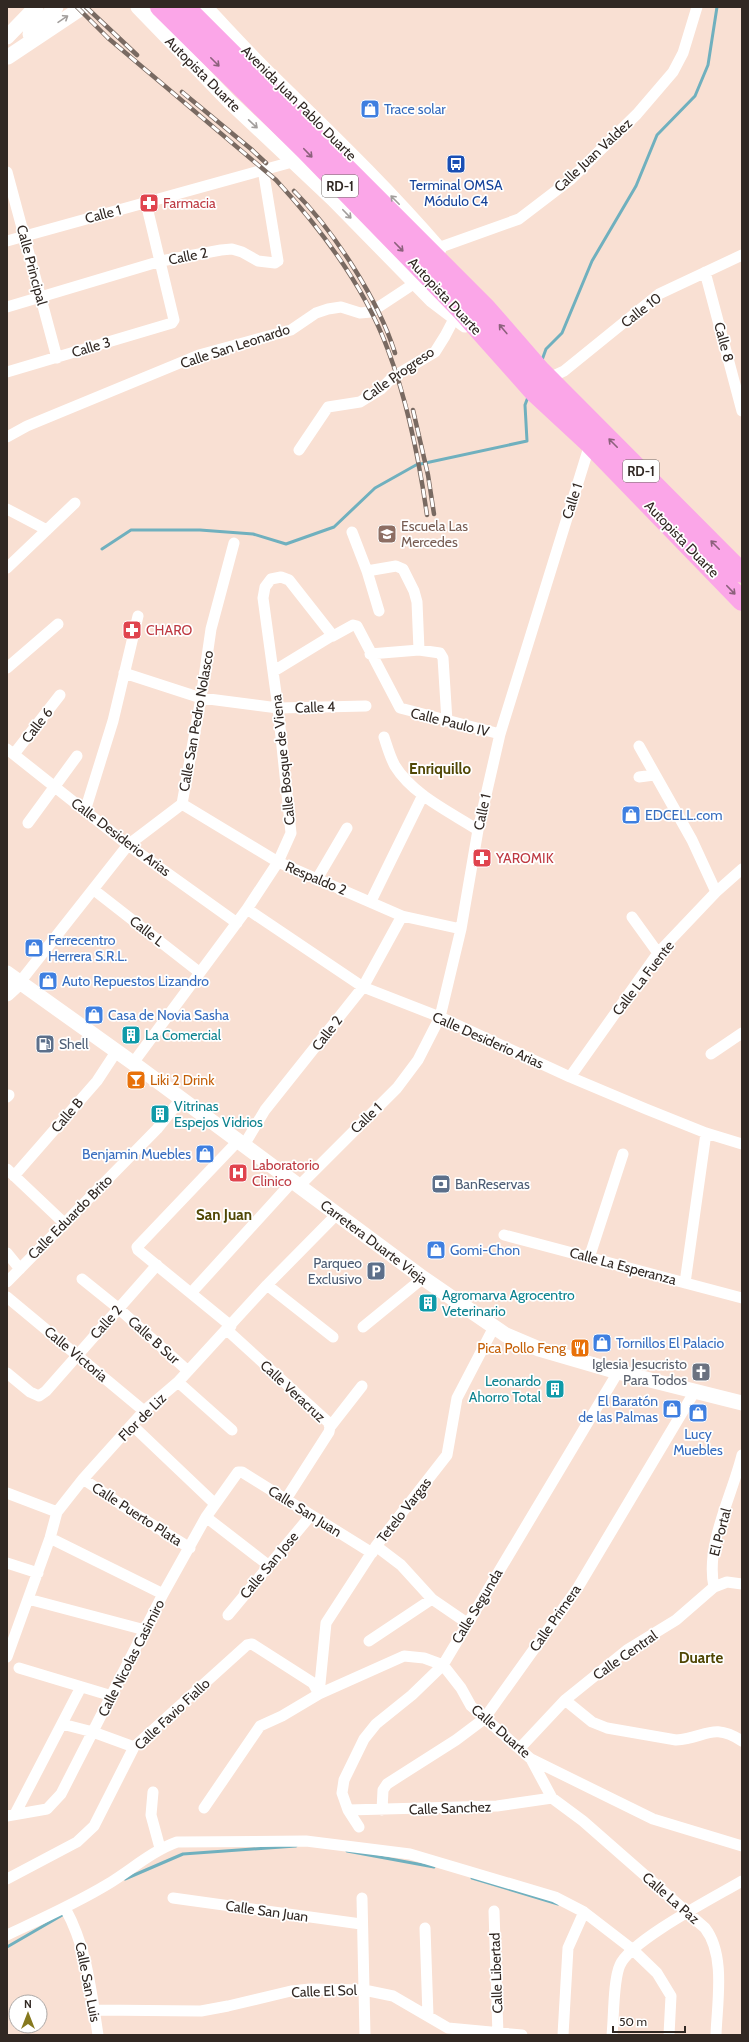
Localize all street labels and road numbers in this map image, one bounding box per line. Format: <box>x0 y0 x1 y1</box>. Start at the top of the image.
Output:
street label: Autopista Duarte <box>161 32 245 116</box>
street label: Avenida Juan Pablo Duarte <box>238 42 360 164</box>
street label: Calle Juan Valdez <box>550 114 636 196</box>
road number: RD-1 <box>322 175 358 197</box>
street label: Calle 1 <box>83 201 123 227</box>
street label: Calle Principal <box>13 223 52 308</box>
street label: Calle 2 <box>167 243 209 269</box>
street label: Autopista Duarte <box>404 253 486 339</box>
street label: Calle 10 <box>617 288 665 331</box>
street label: Calle San Leonardo <box>178 320 292 372</box>
street label: Calle 8 <box>710 320 738 364</box>
street label: Calle 3 <box>69 333 113 361</box>
street label: Calle Progreso <box>358 342 438 405</box>
road number: RD-1 <box>623 460 659 482</box>
street label: Calle 1 <box>558 481 586 521</box>
street label: Autopista Duarte <box>641 497 723 581</box>
street label: Calle San Pedro Nolasco <box>175 649 217 793</box>
street label: Calle Bosque de Viena <box>267 693 299 826</box>
street label: Calle 4 <box>295 697 335 717</box>
street label: Calle 6 <box>18 704 56 746</box>
street label: Calle Paulo IV <box>409 704 492 741</box>
street label: Calle 1 <box>469 792 495 832</box>
street label: Calle Desiderio Arias <box>68 794 174 880</box>
street label: Respaldo 2 <box>283 857 349 899</box>
street label: Calle L <box>126 912 168 950</box>
street label: Calle La Fuente <box>608 937 678 1019</box>
street label: Calle Desiderio Arias <box>430 1007 547 1073</box>
street label: Calle 2 <box>308 1012 346 1054</box>
street label: Calle B <box>47 1094 87 1136</box>
street label: Calle 1 <box>347 1099 385 1137</box>
street label: Calle Eduardo Brito <box>24 1171 116 1263</box>
street label: Carretera Duarte Vieja <box>317 1196 431 1288</box>
street label: Calle La Esperanza <box>568 1243 679 1289</box>
street label: Calle 2 <box>86 1301 126 1343</box>
street label: Calle B Sur <box>124 1312 184 1368</box>
street label: Calle Victoria <box>41 1322 112 1386</box>
street label: Calle Veracruz <box>257 1356 330 1426</box>
street label: Flor de Liz <box>114 1389 170 1445</box>
street label: Tetelo Vargas <box>373 1474 435 1546</box>
street label: Calle Puerto Plata <box>89 1478 186 1550</box>
street label: Calle San Juan <box>265 1481 345 1541</box>
street label: El Portal <box>705 1505 735 1558</box>
street label: Calle San Jose <box>236 1528 302 1602</box>
street label: Calle Segunda <box>448 1565 507 1647</box>
street label: Calle Primera <box>525 1581 585 1655</box>
street label: Calle Nicolas Casimiro <box>94 1596 168 1720</box>
street label: Calle Central <box>589 1626 661 1684</box>
street label: Calle Favio Fiallo <box>130 1674 214 1754</box>
street label: Calle Duarte <box>468 1700 534 1762</box>
street label: Calle Sanchez <box>408 1798 492 1818</box>
street label: Calle La Paz <box>639 1868 704 1928</box>
street label: Calle San Juan <box>224 1896 310 1926</box>
street label: Calle Libertad <box>486 1932 506 2014</box>
street label: Calle San Luis <box>71 1940 105 2024</box>
street label: Calle El Sol <box>291 1981 358 2001</box>

